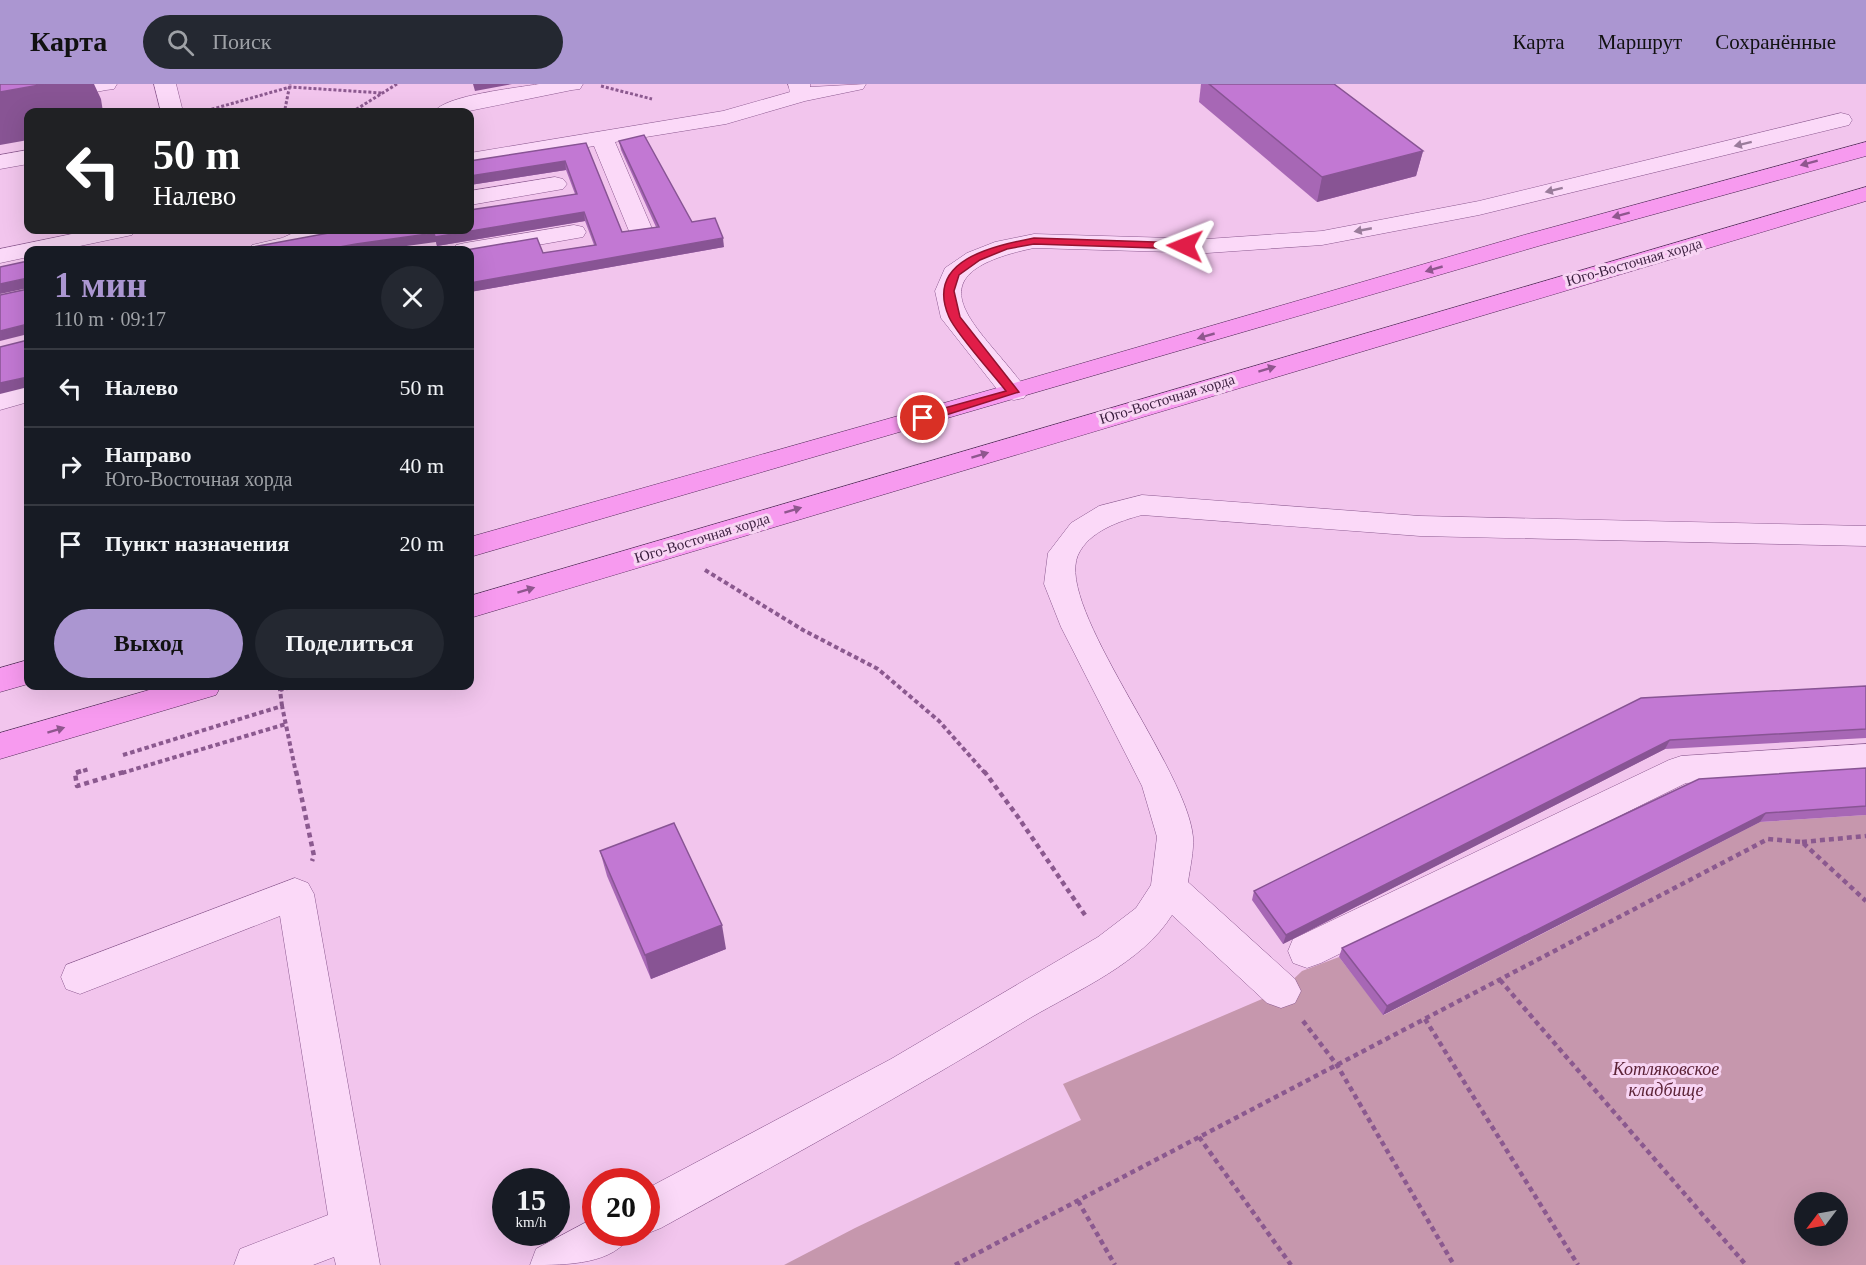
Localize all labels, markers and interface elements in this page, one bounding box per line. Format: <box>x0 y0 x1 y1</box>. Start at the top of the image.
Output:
search box <box>143 15 563 69</box>
text: Карта <box>30 26 107 57</box>
icon: search <box>164 26 197 59</box>
text: Поиск <box>212 29 271 54</box>
text: Карта <box>1513 30 1565 54</box>
text: Маршрут <box>1598 30 1682 54</box>
text: Сохранённые <box>1715 30 1836 54</box>
icon: left <box>54 132 132 210</box>
text: 50 m <box>153 132 241 178</box>
one-way arrow <box>1734 139 1752 149</box>
one-way arrow <box>1800 159 1818 168</box>
text: Налево <box>153 181 236 211</box>
one-way arrow <box>1545 185 1563 195</box>
one-way arrow <box>1612 211 1630 220</box>
position arrow <box>1153 214 1217 278</box>
one-way arrow <box>1353 226 1372 235</box>
street label: Юго-Восточная хорда <box>1564 235 1704 289</box>
text: 1 мин <box>54 265 147 305</box>
one-way arrow <box>1425 265 1443 274</box>
button: close <box>381 266 444 329</box>
text: 110 m · 09:17 <box>54 308 166 330</box>
one-way arrow <box>1197 332 1215 341</box>
one-way arrow <box>1259 364 1277 373</box>
street label: Юго-Восточная хорда <box>1097 371 1237 427</box>
icon: left <box>54 372 87 405</box>
text: Налево <box>105 375 178 400</box>
text: 50 m <box>399 375 444 400</box>
pin <box>897 392 948 443</box>
icon: arrive <box>906 401 939 434</box>
text: Направо <box>105 442 191 467</box>
icon: right <box>54 450 87 483</box>
one-way arrow <box>971 450 989 459</box>
text: 40 m <box>399 453 444 478</box>
text: Юго-Восточная хорда <box>105 468 292 490</box>
one-way arrow <box>784 505 802 514</box>
street label: Юго-Восточная хорда <box>632 510 772 566</box>
icon: arrive <box>54 528 87 561</box>
text: Пункт назначения <box>105 531 290 556</box>
text: 20 m <box>399 531 444 556</box>
one-way arrow <box>517 585 535 594</box>
button: Выход <box>54 609 243 678</box>
button: Поделиться <box>255 609 444 678</box>
one-way arrow <box>47 725 65 734</box>
park label: Котляковское кладбище <box>1612 1059 1719 1100</box>
speed limit sign: 20 <box>582 1168 660 1246</box>
text: 15 <box>516 1183 546 1216</box>
north arrow <box>1794 1192 1848 1246</box>
map controls <box>1794 1192 1848 1246</box>
text: km/h <box>516 1214 546 1230</box>

